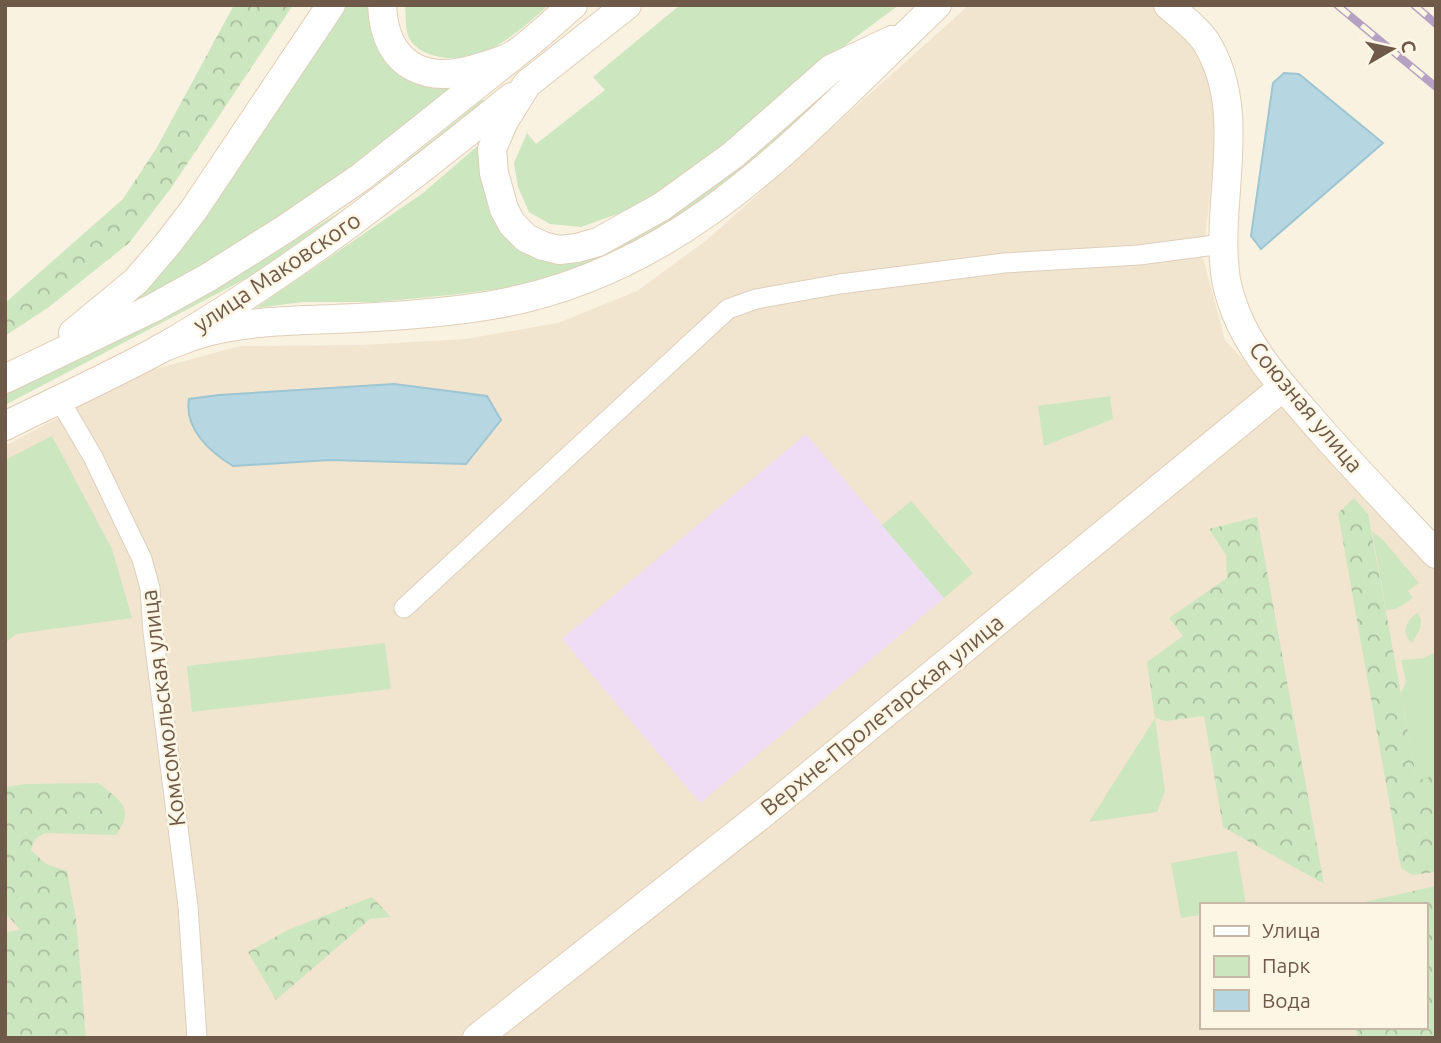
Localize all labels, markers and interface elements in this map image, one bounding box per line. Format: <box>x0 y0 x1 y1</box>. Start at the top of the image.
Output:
north arrow <box>1357 14 1427 84</box>
text: С <box>1397 39 1421 54</box>
street label: улица Маковского <box>189 206 365 337</box>
street label: Союзная улица <box>1245 336 1368 477</box>
street label: Комсомольская улица <box>136 588 189 828</box>
street label: Верхне-Пролетарская улица <box>755 609 1008 820</box>
legend <box>1200 903 1427 1029</box>
text: Улица <box>1262 918 1320 942</box>
text: Парк <box>1262 953 1311 977</box>
text: Вода <box>1262 988 1311 1012</box>

